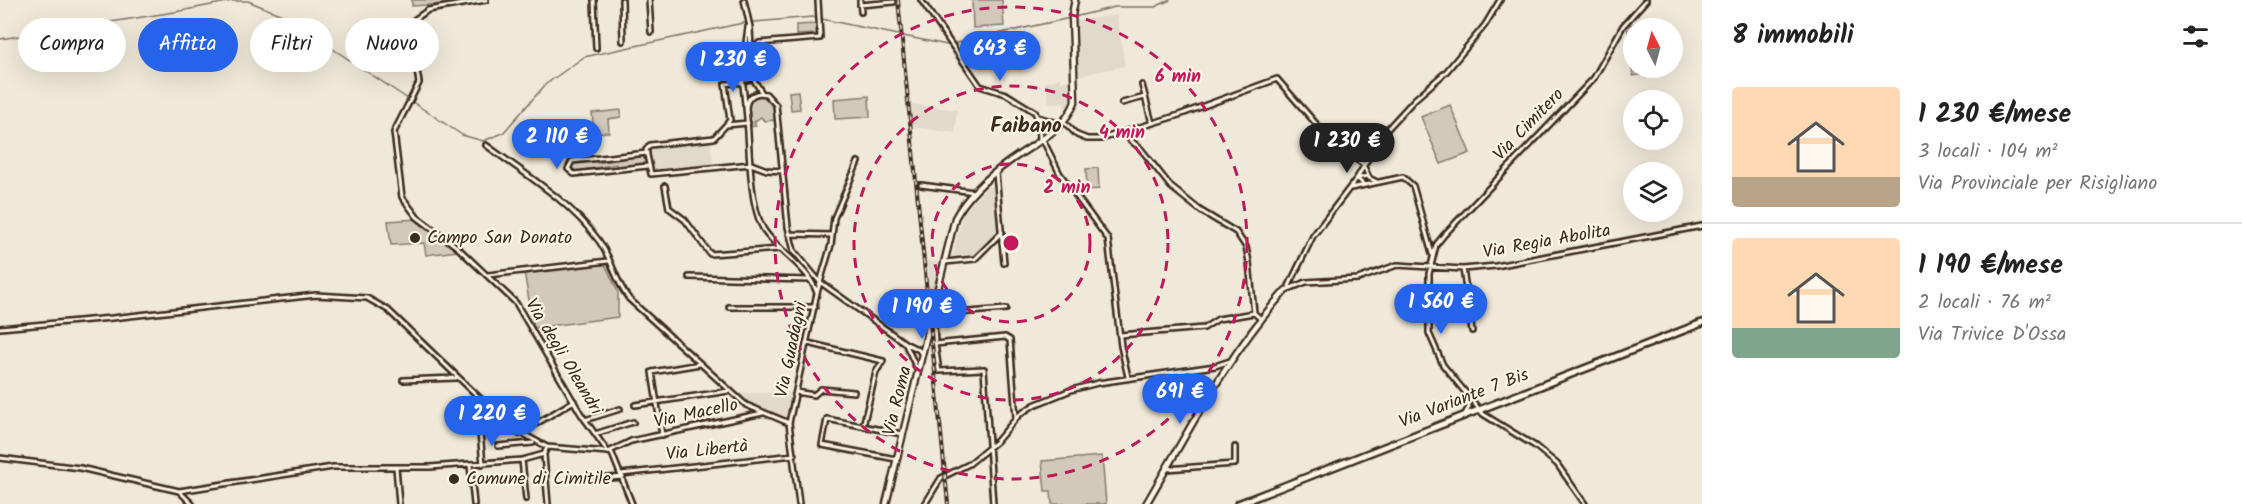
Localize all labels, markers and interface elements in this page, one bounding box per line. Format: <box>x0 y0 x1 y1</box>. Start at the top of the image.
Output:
text: 8 immobili <box>1732 15 1854 57</box>
chip: Compra <box>18 18 126 72</box>
chip: Affitta <box>138 18 238 72</box>
chip: Filtri <box>250 18 333 72</box>
chip: Nuovo <box>345 18 439 72</box>
north arrow <box>1623 18 1683 78</box>
map controls <box>1623 18 1683 222</box>
icon: filters <box>2179 20 2212 53</box>
pin: 643 € <box>958 31 1042 82</box>
text: 643 € <box>973 34 1027 66</box>
pin: 1 230 € <box>678 42 788 93</box>
text: 1 230 € <box>700 45 766 77</box>
text: 6 min <box>1155 63 1201 92</box>
street label: Via Cimitero <box>1486 82 1572 168</box>
button: locate <box>1623 90 1683 150</box>
text: 1 230 €/mese <box>1918 94 2071 136</box>
district label: Faibano <box>990 110 1062 143</box>
icon: home <box>1780 111 1852 183</box>
pin: 2 110 € <box>502 119 612 170</box>
text: 4 min <box>1099 119 1145 148</box>
text: 2 110 € <box>526 122 588 154</box>
pin: 1 230 € <box>1292 123 1402 174</box>
text: 1 230 € <box>1314 126 1380 158</box>
text: 3 locali · 104 m² <box>1918 136 2058 168</box>
button: layers <box>1623 162 1683 222</box>
text: Via Provinciale per Risigliano <box>1918 168 2157 200</box>
text: 2 min <box>1044 174 1090 203</box>
street label: Via Regia Abolita <box>1481 216 1613 268</box>
place label: Campo San Donato <box>427 224 572 253</box>
marker: Campo San Donato <box>408 231 422 245</box>
centre of rings <box>1001 233 1021 253</box>
text: 1 190 €/mese <box>1918 245 2063 287</box>
icon: home <box>1780 262 1852 334</box>
pin: 1 560 € <box>1386 284 1496 335</box>
text: 1 560 € <box>1408 287 1474 319</box>
text: 2 locali · 76 m² <box>1918 287 2051 319</box>
pin: 1 190 € <box>867 289 977 340</box>
text: 1 190 € <box>892 292 952 324</box>
street label: Via degli Oleandri <box>517 293 610 422</box>
street label: Via Guadagni <box>768 299 816 401</box>
text: Via Trivice D'Ossa <box>1918 319 2066 351</box>
street label: Via Variante 7 Bis <box>1395 361 1533 437</box>
street label: Via Roma <box>875 363 921 439</box>
pin: 691 € <box>1138 374 1222 425</box>
text: 691 € <box>1156 377 1204 409</box>
street label: Via Macello <box>651 391 741 437</box>
pin: 1 220 € <box>437 396 547 447</box>
text: 1 220 € <box>458 399 526 431</box>
street label: Via Libertà <box>664 432 750 470</box>
place label: Comune di Cimitile <box>466 465 611 494</box>
marker: Comune di Cimitile <box>447 472 461 486</box>

